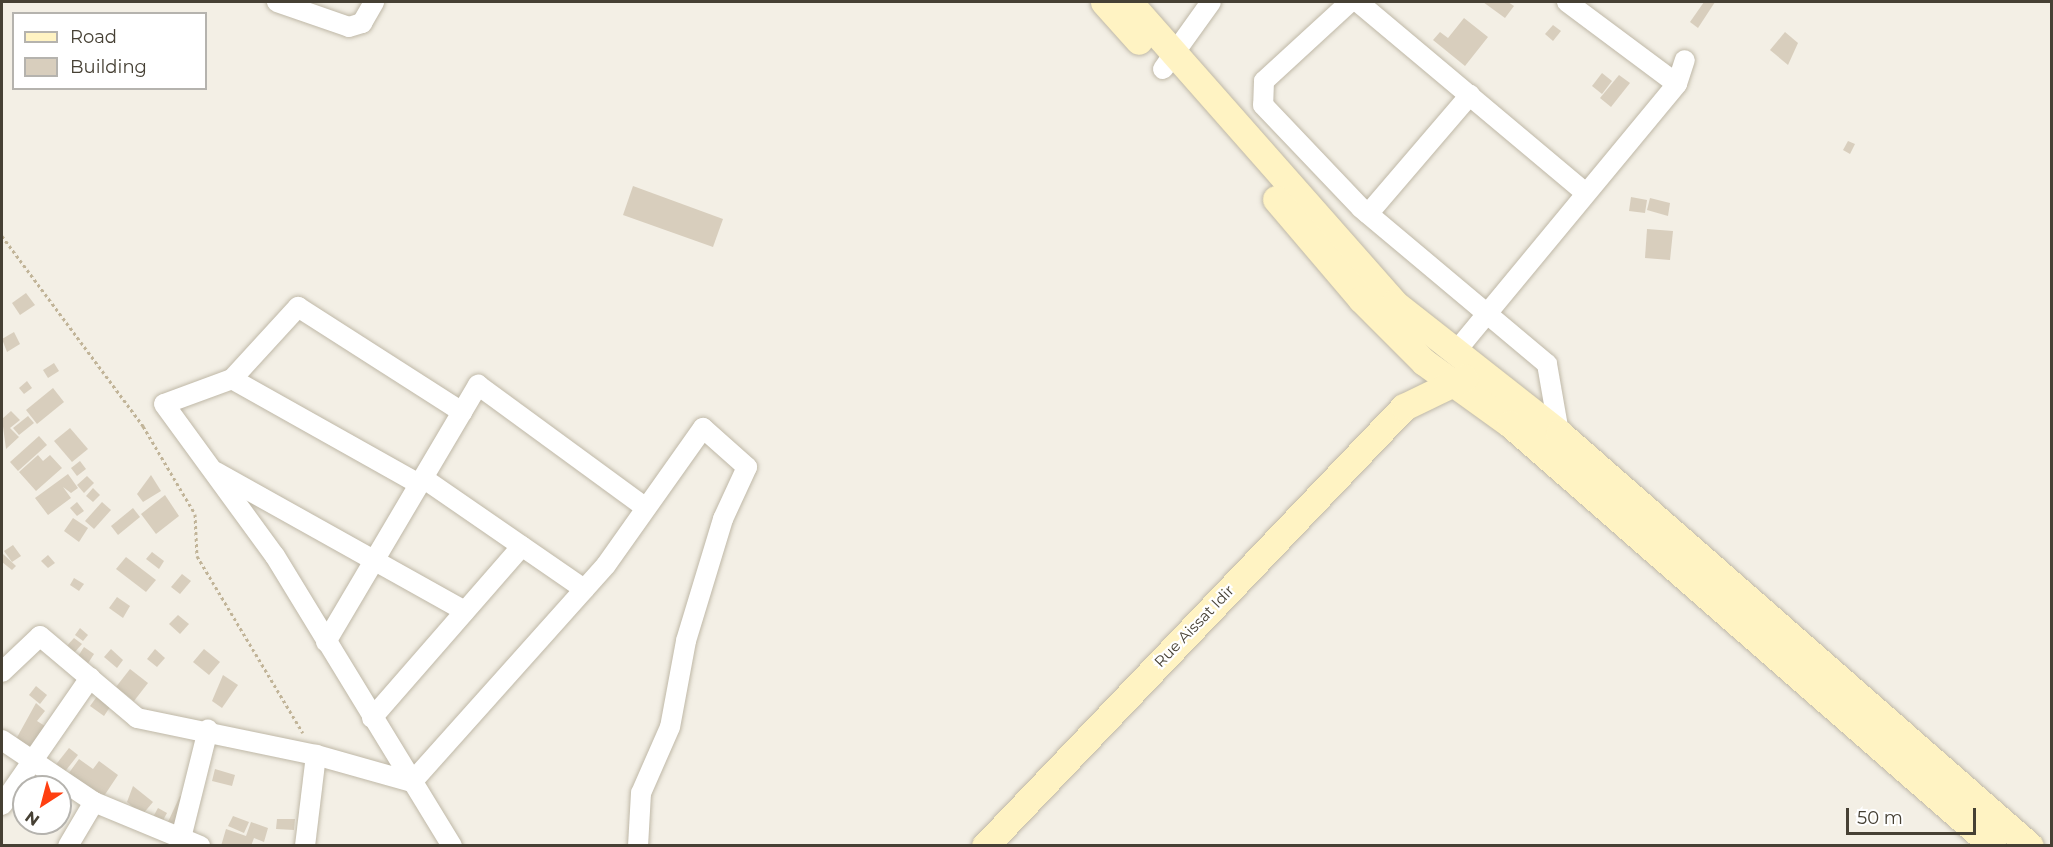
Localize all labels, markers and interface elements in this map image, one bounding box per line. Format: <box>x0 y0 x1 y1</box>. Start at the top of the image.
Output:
legend <box>12 12 207 90</box>
text: Road <box>70 26 117 48</box>
text: Building <box>70 56 147 78</box>
street label: Rue Aissat Idir <box>1150 581 1238 671</box>
north arrow <box>12 775 72 835</box>
scale bar <box>1849 796 1980 834</box>
text: N <box>21 807 43 830</box>
text: 50 m <box>1857 807 1903 829</box>

